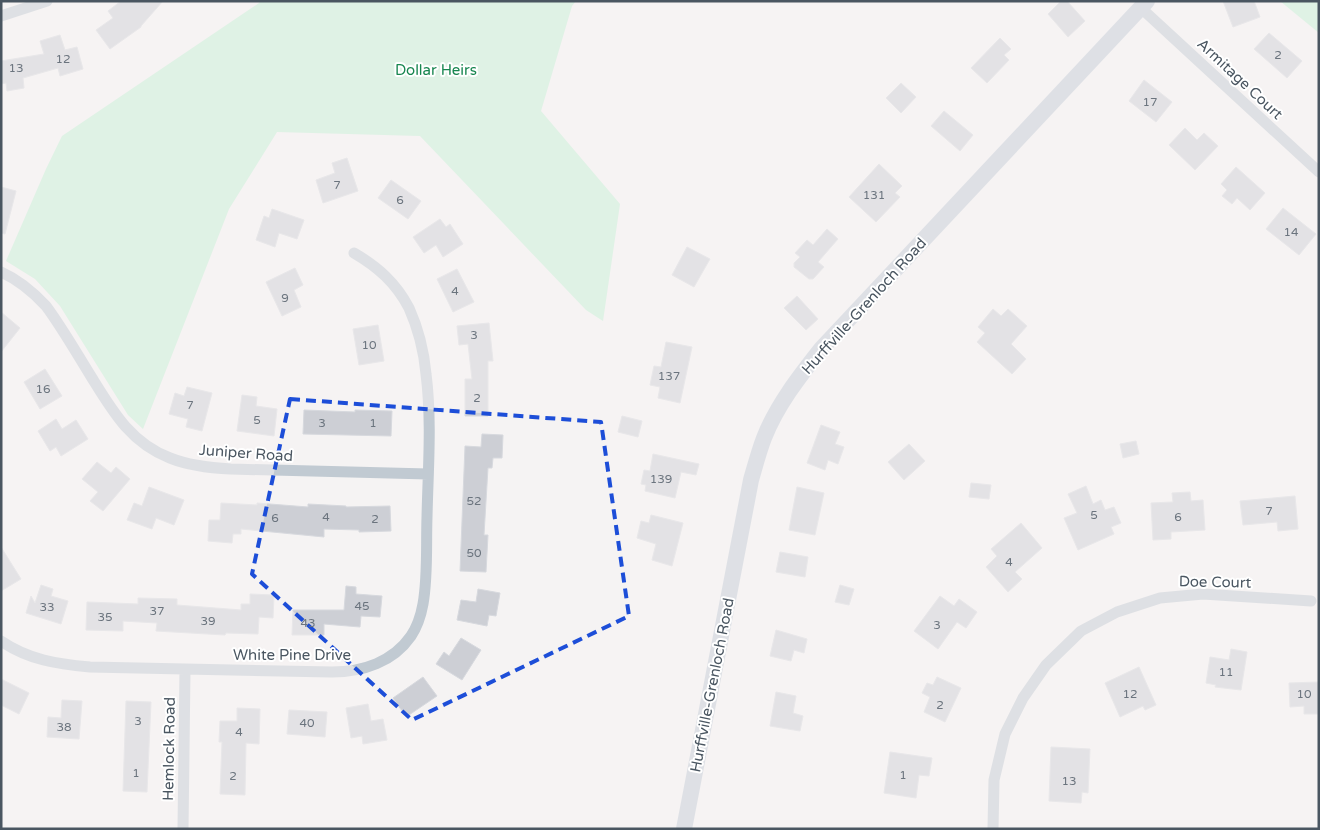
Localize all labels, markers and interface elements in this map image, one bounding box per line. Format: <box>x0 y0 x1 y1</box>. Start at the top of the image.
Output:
street label: Armitage Court <box>1194 35 1287 123</box>
house number: 2 <box>1274 48 1282 62</box>
house number: 12 <box>55 52 71 66</box>
house number: 13 <box>8 61 24 75</box>
park label: Dollar Heirs <box>395 61 477 79</box>
house number: 17 <box>1142 95 1158 109</box>
house number: 7 <box>333 178 341 192</box>
house number: 131 <box>863 188 885 202</box>
house number: 6 <box>396 193 404 207</box>
house number: 14 <box>1283 225 1299 239</box>
street label: Hurffville-Grenloch Road <box>798 234 930 378</box>
house number: 4 <box>451 284 459 298</box>
house number: 9 <box>281 291 289 305</box>
house number: 3 <box>470 328 478 342</box>
house number: 10 <box>361 338 377 352</box>
house number: 137 <box>658 369 680 383</box>
house number: 16 <box>35 382 51 396</box>
house number: 2 <box>473 391 481 405</box>
house number: 7 <box>186 398 194 412</box>
house number: 5 <box>253 413 261 427</box>
house number: 3 <box>318 416 326 430</box>
house number: 1 <box>369 416 377 430</box>
street label: Juniper Road <box>198 441 294 465</box>
house number: 139 <box>650 472 672 486</box>
house number: 52 <box>466 494 482 508</box>
house number: 7 <box>1265 504 1273 518</box>
house number: 5 <box>1090 508 1098 522</box>
house number: 4 <box>322 510 330 524</box>
house number: 6 <box>1174 510 1182 524</box>
house number: 6 <box>271 511 279 525</box>
house number: 2 <box>371 512 379 526</box>
house number: 50 <box>466 546 482 560</box>
house number: 4 <box>1005 555 1013 569</box>
street label: Doe Court <box>1179 572 1252 592</box>
street label: Hurffville-Grenloch Road <box>686 596 738 774</box>
house number: 45 <box>354 599 370 613</box>
house number: 33 <box>39 600 55 614</box>
house number: 37 <box>149 604 165 618</box>
house number: 35 <box>97 610 113 624</box>
house number: 39 <box>200 614 216 628</box>
house number: 43 <box>300 616 316 630</box>
house number: 3 <box>933 618 941 632</box>
street label: White Pine Drive <box>233 646 351 664</box>
house number: 11 <box>1218 665 1234 679</box>
house number: 12 <box>1122 687 1138 701</box>
house number: 10 <box>1296 687 1312 701</box>
street label: Hemlock Road <box>159 697 179 801</box>
house number: 2 <box>936 698 944 712</box>
house number: 3 <box>134 714 142 728</box>
house number: 40 <box>299 716 315 730</box>
house number: 38 <box>56 720 72 734</box>
house number: 4 <box>235 725 243 739</box>
house number: 1 <box>132 766 140 780</box>
house number: 1 <box>899 768 907 782</box>
house number: 2 <box>229 769 237 783</box>
house number: 13 <box>1061 774 1077 788</box>

